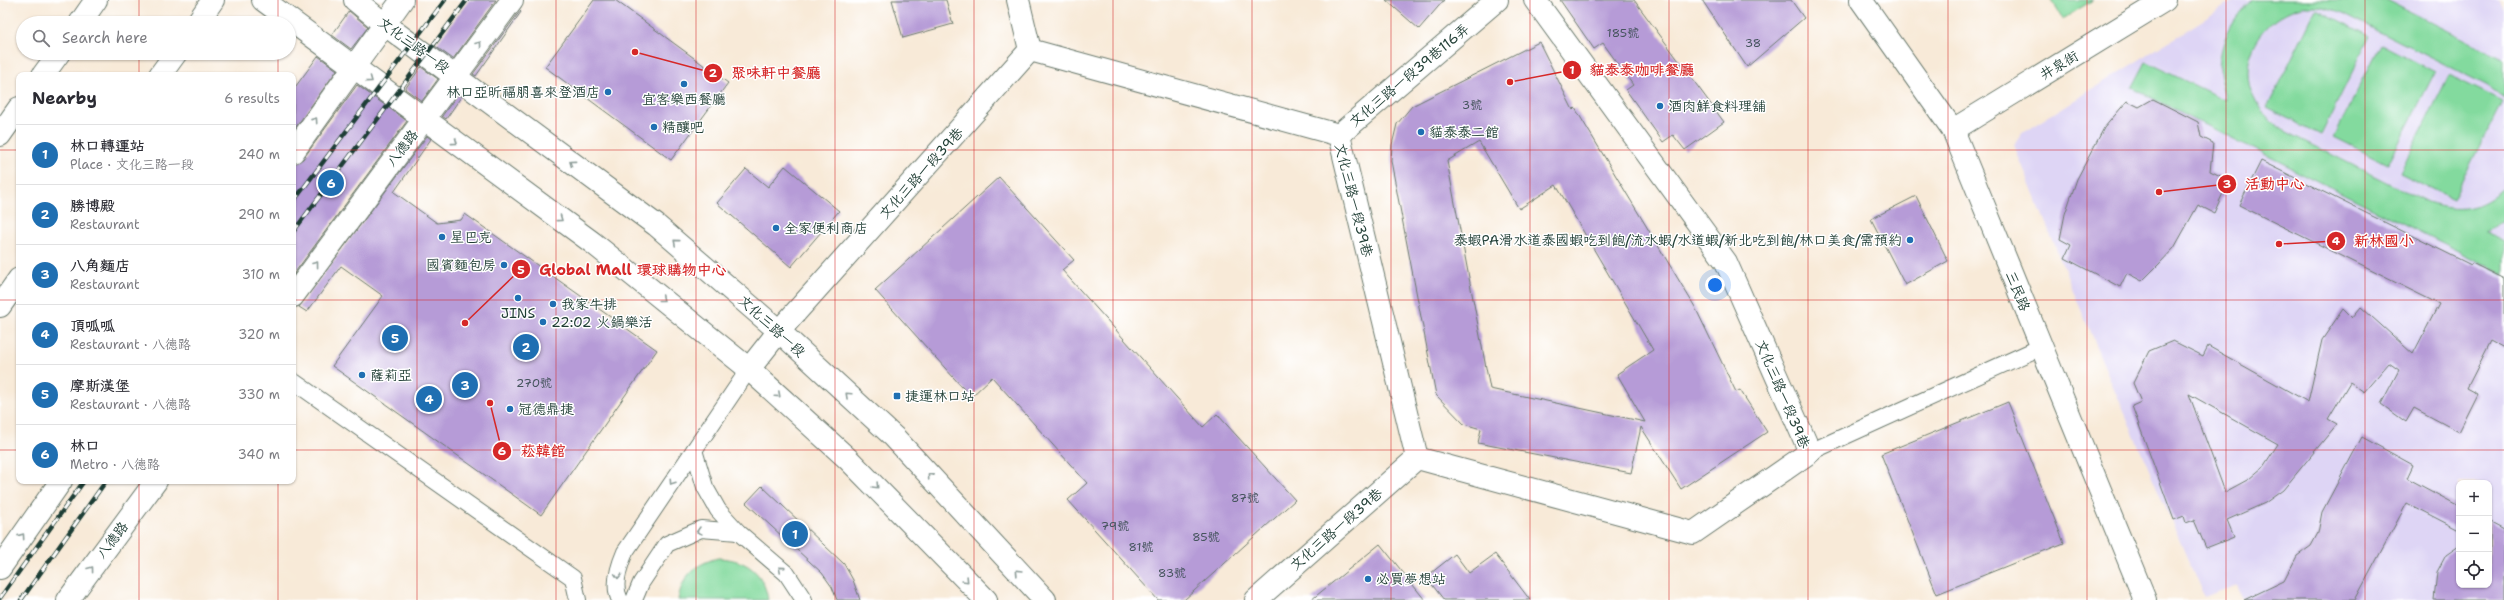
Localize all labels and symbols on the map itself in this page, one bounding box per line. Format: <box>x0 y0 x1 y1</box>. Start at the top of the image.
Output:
street label: 文化三路一段 <box>375 13 453 77</box>
street label: 文化三路一段39巷116弄 <box>1345 19 1473 131</box>
house number: 185號 <box>1607 25 1639 41</box>
house number: 38 <box>1745 35 1761 51</box>
one-way arrow <box>474 42 481 49</box>
street label: 井泉街 <box>2036 46 2082 84</box>
callout: 貓泰泰咖啡餐廳 <box>1562 57 1703 84</box>
callout: 聚味軒中餐廳 <box>703 59 829 86</box>
text: 貓泰泰咖啡餐廳 <box>1589 60 1695 80</box>
text: 1 <box>1569 62 1575 78</box>
text: 聚味軒中餐廳 <box>731 63 821 83</box>
text: 2 <box>709 65 718 81</box>
one-way arrow <box>365 75 372 82</box>
marker: 宜客樂西餐廳 <box>679 79 689 89</box>
place label: 林口亞昕福朋喜來登酒店 <box>446 83 600 101</box>
marker: 林口亞昕福朋喜來登酒店 <box>603 87 613 97</box>
place label: 宜客樂西餐廳 <box>642 90 726 108</box>
house number: 3號 <box>1462 97 1482 113</box>
place label: 酒肉鮮食料理舖 <box>1668 97 1766 115</box>
marker: 酒肉鮮食料理舖 <box>1655 101 1665 111</box>
one-way arrow <box>310 117 318 124</box>
place label: 精釀吧 <box>662 118 704 136</box>
marker: 精釀吧 <box>649 122 659 132</box>
street label: 文化三路一段39巷 <box>875 123 967 222</box>
place label: 貓泰泰二館 <box>1429 123 1499 141</box>
street label: 八德路 <box>382 126 422 170</box>
marker: 貓泰泰二館 <box>1416 127 1426 137</box>
one-way arrow <box>451 137 458 144</box>
street label: 文化三路一段39巷 <box>1331 141 1377 260</box>
one-way arrow <box>570 161 577 168</box>
pin: 6 <box>318 168 344 198</box>
callout: 活動中心 <box>2217 171 2313 198</box>
text: 活動中心 <box>2245 174 2305 194</box>
text: 3 <box>2223 176 2231 192</box>
one-way arrow <box>555 214 562 221</box>
place label: 全家便利商店 <box>784 219 868 237</box>
marker: 全家便利商店 <box>771 223 781 233</box>
place label: 星巴克 <box>450 228 492 246</box>
callout: 新林國小 <box>2326 228 2422 255</box>
place label: 泰蝦PA滑水道泰國蝦吃到飽/流水蝦/水道蝦/新北吃到飽/林口美食/需預約 <box>1453 231 1902 249</box>
text: 新林國小 <box>2354 231 2414 251</box>
marker: 星巴克 <box>437 232 447 242</box>
text: 4 <box>2332 233 2341 249</box>
marker: 泰蝦PA滑水道泰國蝦吃到飽/流水蝦/水道蝦/新北吃到飽/林口美食/需預約 <box>1905 235 1915 245</box>
one-way arrow <box>673 240 680 247</box>
place label: 國賓麵包房 <box>426 256 496 274</box>
callout: Global Mall 環球購物中心 <box>511 256 734 283</box>
marker: 國賓麵包房 <box>499 260 509 270</box>
text: Global Mall 環球購物中心 <box>539 260 727 280</box>
one-way arrow <box>311 262 318 269</box>
text: 5 <box>517 262 525 278</box>
street label: 三民路 <box>2002 268 2034 314</box>
your location <box>1705 275 1725 295</box>
street label: 文化三路一段 <box>735 291 809 361</box>
marker: JINS <box>513 293 523 303</box>
place label: 我家牛排 <box>561 295 617 313</box>
one-way arrow <box>658 295 665 302</box>
marker: 我家牛排 <box>548 299 558 309</box>
place label: JINS <box>501 304 535 322</box>
place label: 22:02 火鍋樂活 <box>551 313 652 331</box>
marker: 22:02 火鍋樂活 <box>538 317 548 327</box>
pin: 5 <box>382 323 408 353</box>
pin: 2 <box>513 332 539 362</box>
street label: 文化三路一段39巷 <box>1752 337 1815 452</box>
place label: 薩莉亞 <box>370 366 412 384</box>
marker: 薩莉亞 <box>357 370 367 380</box>
pin: 3 <box>452 370 478 400</box>
house number: 270號 <box>516 375 552 391</box>
pin: 4 <box>416 384 442 414</box>
place label: 捷運林口站 <box>905 387 975 405</box>
one-way arrow <box>773 390 781 398</box>
marker: 捷運林口站 <box>892 391 902 401</box>
one-way arrow <box>845 392 853 400</box>
place label: 冠德鼎捷 <box>518 400 574 418</box>
marker: 冠德鼎捷 <box>505 404 515 414</box>
callout: 菘韓館 <box>492 438 573 465</box>
text: 菘韓館 <box>520 441 566 461</box>
text: 6 <box>498 443 506 459</box>
one-way arrow <box>927 473 935 481</box>
one-way arrow <box>670 478 677 485</box>
one-way arrow <box>871 482 878 489</box>
street label: 文化三路一段39巷 <box>1286 483 1387 574</box>
house number: 87號 <box>1231 490 1259 506</box>
street label: 八德路 <box>92 518 132 562</box>
house number: 79號 <box>1101 518 1129 534</box>
pin: 1 <box>782 519 808 549</box>
one-way arrow <box>696 527 702 535</box>
house number: 85號 <box>1192 529 1220 545</box>
one-way arrow <box>17 533 25 540</box>
house number: 81號 <box>1129 539 1153 555</box>
house number: 83號 <box>1158 565 1186 581</box>
one-way arrow <box>86 566 93 573</box>
one-way arrow <box>778 566 786 573</box>
one-way arrow <box>1015 569 1023 577</box>
place label: 必買夢想站 <box>1376 570 1446 588</box>
one-way arrow <box>614 573 622 579</box>
marker: 必買夢想站 <box>1363 574 1373 584</box>
one-way arrow <box>961 575 969 583</box>

